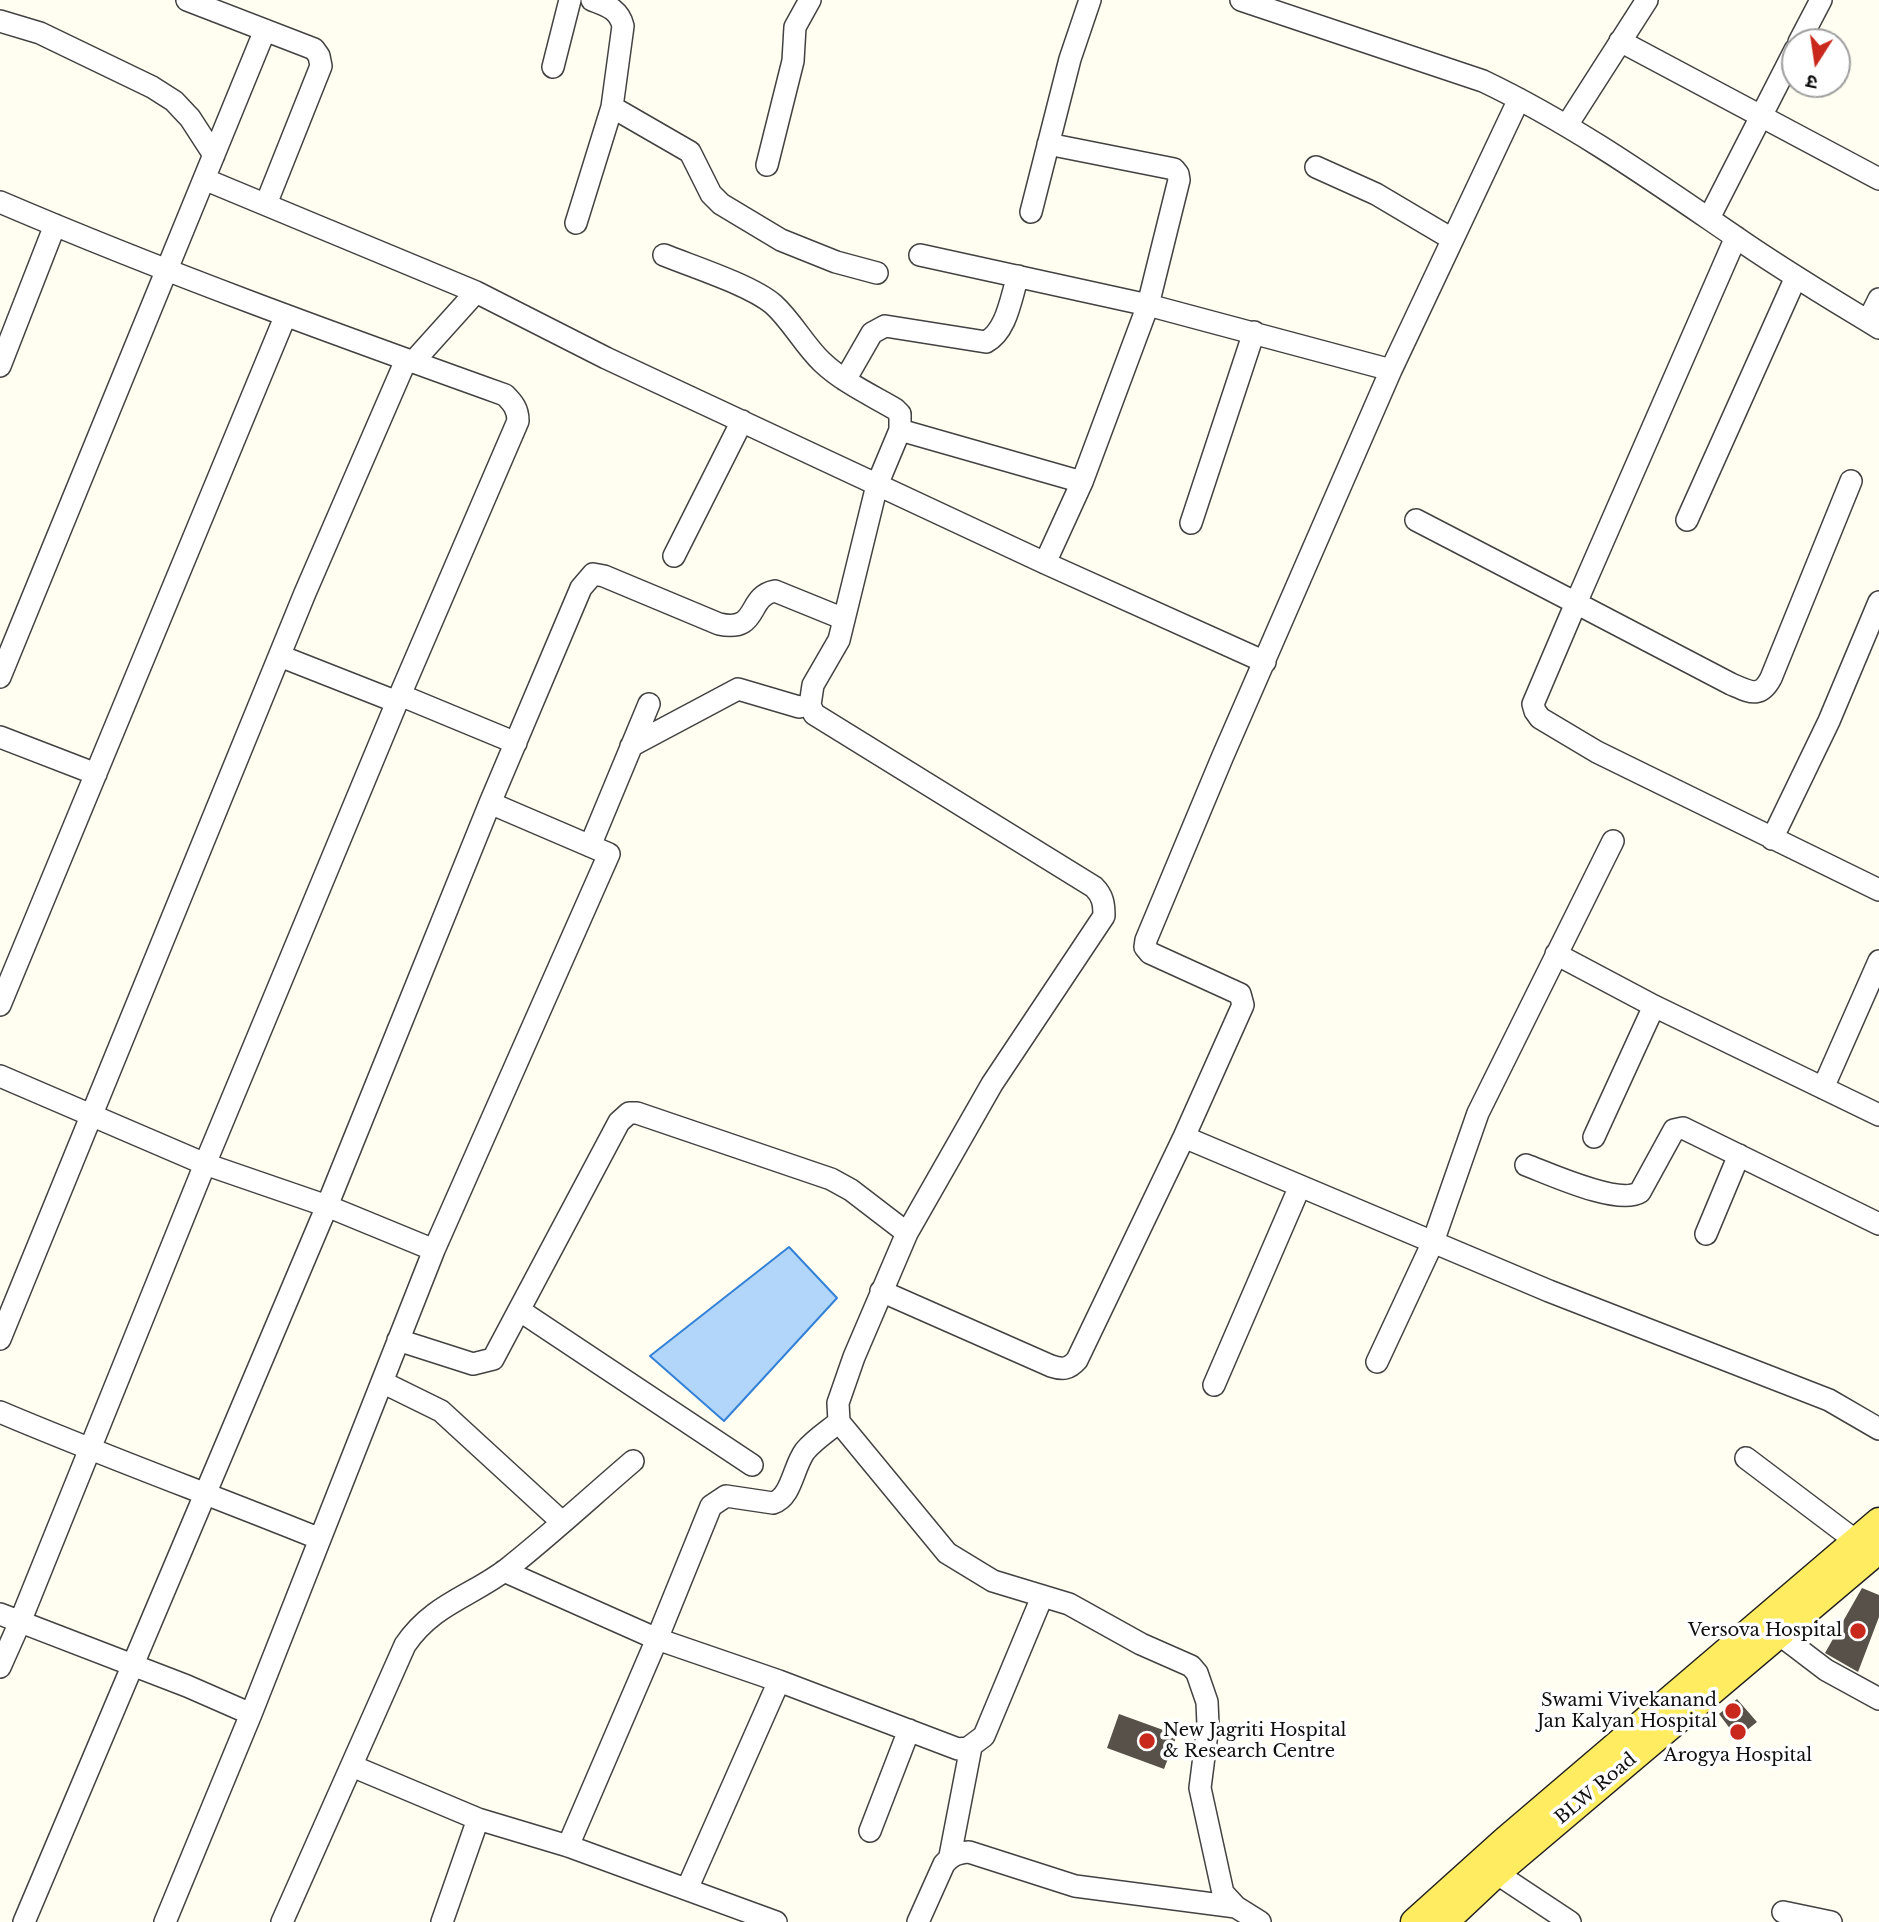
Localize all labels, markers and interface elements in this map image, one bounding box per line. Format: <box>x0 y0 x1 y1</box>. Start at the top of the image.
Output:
north arrow <box>1781 28 1851 98</box>
text: उ <box>1804 70 1820 94</box>
place label: Versova Hospital <box>1688 1620 1842 1642</box>
marker: Versova Hospital <box>1848 1621 1868 1641</box>
place label: Swami Vivekanand Jan Kalyan Hospital <box>1537 1690 1717 1732</box>
marker: Swami Vivekanand Jan Kalyan Hospital <box>1723 1701 1743 1721</box>
place label: New Jagriti Hospital & Research Centre <box>1163 1720 1346 1762</box>
marker: Arogya Hospital <box>1728 1722 1748 1742</box>
marker: New Jagriti Hospital & Research Centre <box>1137 1731 1157 1751</box>
place label: Arogya Hospital <box>1664 1745 1812 1767</box>
street label: BLW Road <box>1551 1749 1641 1829</box>

